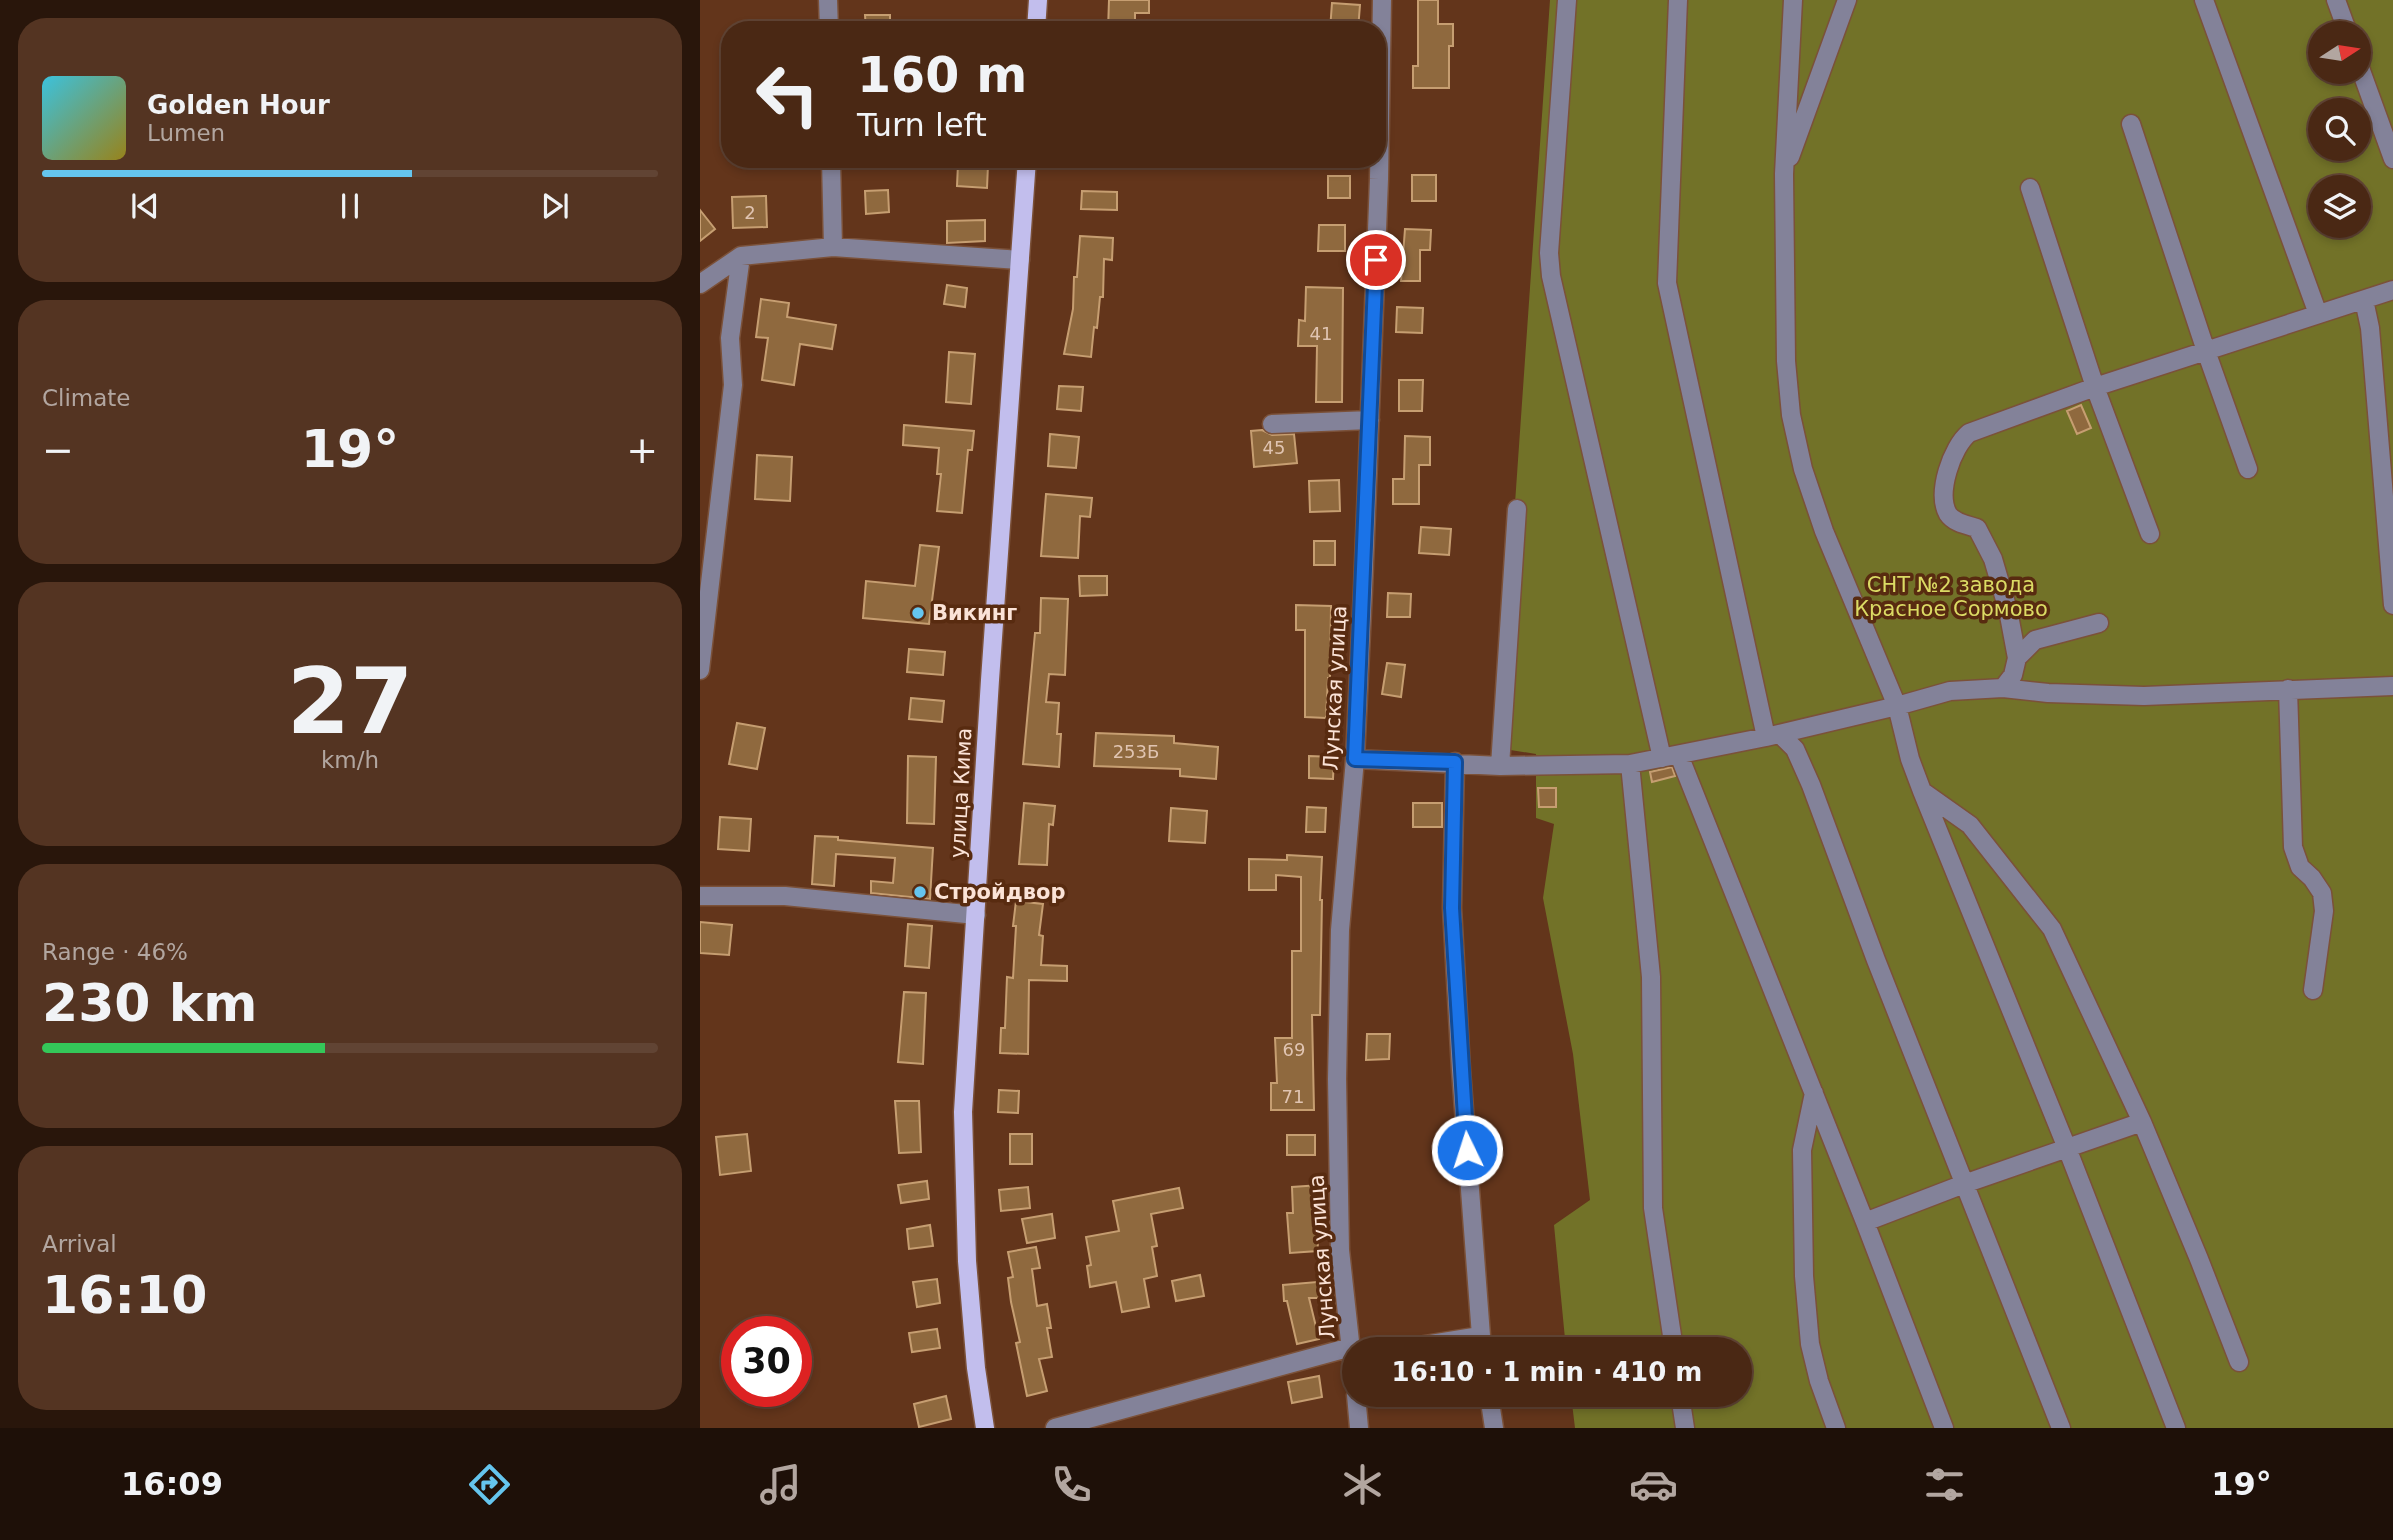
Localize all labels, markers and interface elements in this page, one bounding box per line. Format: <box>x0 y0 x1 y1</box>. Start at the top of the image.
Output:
north arrow <box>2308 21 2371 84</box>
map controls <box>2308 21 2371 238</box>
text: 160 m <box>857 47 1027 104</box>
icon: left <box>742 49 833 140</box>
text: Golden Hour <box>147 90 330 120</box>
button: search <box>2308 98 2371 161</box>
text: Turn left <box>857 106 987 144</box>
text: Lumen <box>147 120 225 146</box>
button: layers <box>2308 175 2371 238</box>
icon: previous <box>126 187 164 225</box>
icon: pause <box>331 187 369 225</box>
icon: next <box>536 187 574 225</box>
house number: 2 <box>744 202 756 223</box>
pin <box>1346 230 1406 290</box>
icon: arrive <box>1357 241 1395 279</box>
house number: 41 <box>1310 323 1332 344</box>
text: Climate <box>42 385 131 411</box>
text: 19° <box>301 419 399 479</box>
text: − <box>42 428 74 472</box>
text: + <box>626 428 658 472</box>
house number: 45 <box>1263 437 1285 458</box>
park label: СНТ №2 завода Красное Сормово <box>1854 573 2048 621</box>
place label: Викинг <box>932 601 1017 625</box>
marker: Викинг <box>910 605 926 621</box>
street label: Лунская улица <box>1319 605 1351 771</box>
text: 27 <box>287 649 413 754</box>
street label: улица Кима <box>946 727 976 859</box>
house number: 253Б <box>1113 741 1159 762</box>
text: km/h <box>321 747 379 773</box>
place label: Стройдвор <box>934 880 1065 904</box>
marker: Стройдвор <box>912 884 928 900</box>
text: Range · 46% <box>42 939 188 965</box>
text: 230 km <box>42 973 257 1033</box>
house number: 69 <box>1283 1039 1305 1060</box>
house number: 71 <box>1282 1086 1304 1107</box>
position arrow <box>1430 1113 1504 1187</box>
street label: Лунская улица <box>1304 1174 1340 1340</box>
text: Arrival <box>42 1231 117 1257</box>
text: 16:10 <box>42 1265 208 1325</box>
speed limit sign: 30 <box>721 1316 812 1407</box>
text: 16:10 · 1 min · 410 m <box>1392 1357 1702 1387</box>
icon: directions <box>465 1460 514 1509</box>
icon: music <box>756 1460 805 1509</box>
icon: phone <box>1047 1460 1096 1509</box>
icon: climate <box>1338 1460 1387 1509</box>
icon: car <box>1629 1460 1678 1509</box>
icon: filters <box>1920 1460 1969 1509</box>
text: 16:09 <box>121 1465 223 1503</box>
text: 19° <box>2211 1465 2272 1503</box>

